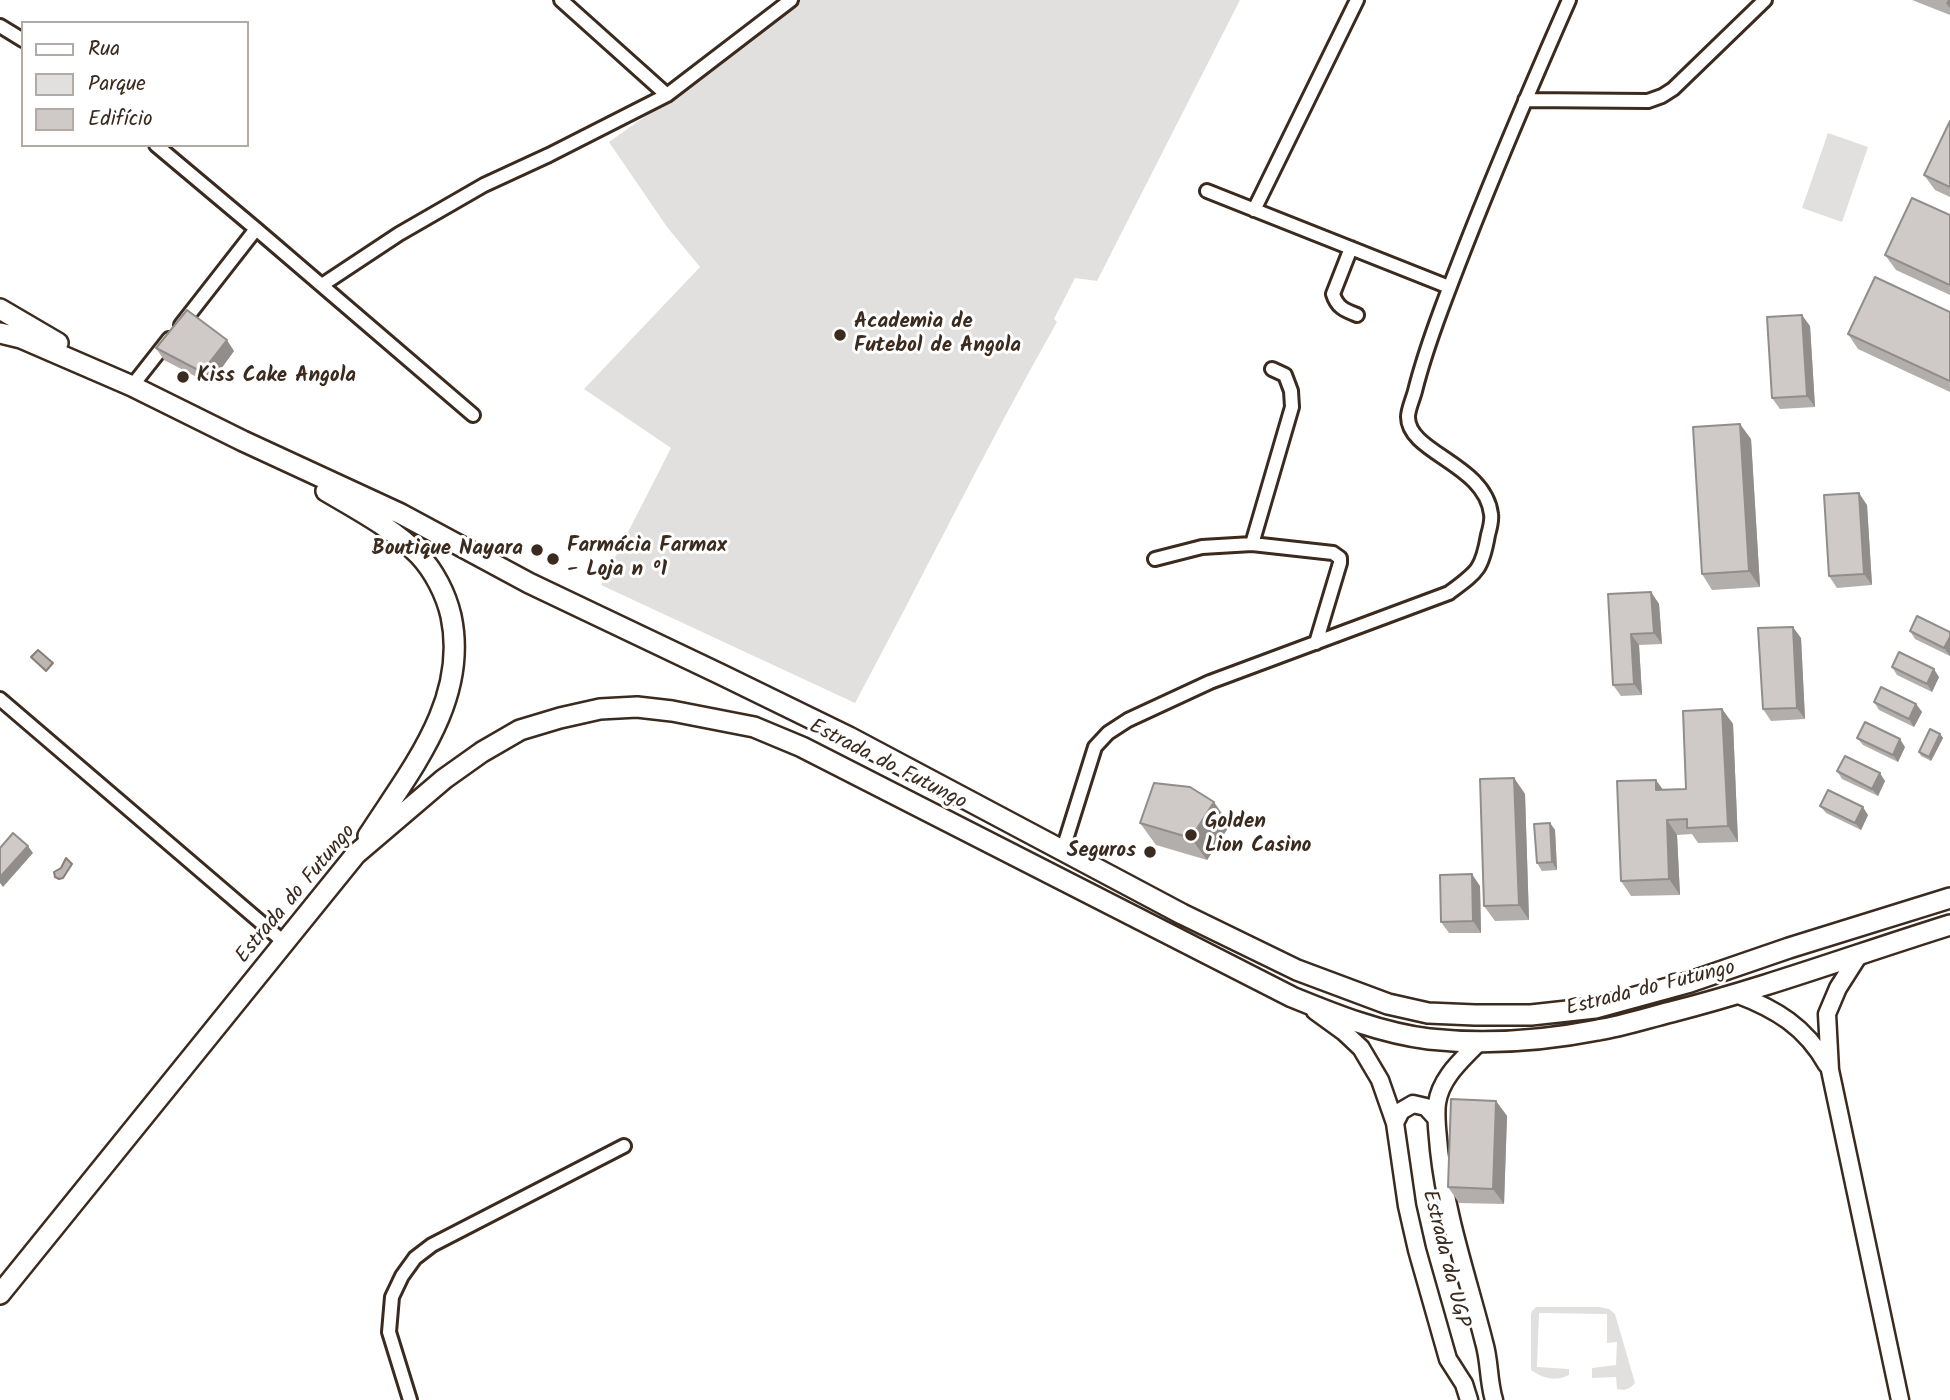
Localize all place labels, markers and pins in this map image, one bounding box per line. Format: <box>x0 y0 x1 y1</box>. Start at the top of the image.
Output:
place label: Academia de Futebol de Angola <box>854 310 1021 360</box>
marker: Academia de Futebol de Angola <box>832 327 848 343</box>
place label: Kiss Cake Angola <box>197 364 356 390</box>
marker: Kiss Cake Angola <box>175 369 191 385</box>
place label: Farmácia Farmax - Loja n º1 <box>567 534 727 584</box>
place label: Boutique Nayara <box>372 537 523 563</box>
marker: Boutique Nayara <box>529 542 545 558</box>
marker: Farmácia Farmax - Loja n º1 <box>545 551 561 567</box>
place label: Golden Lion Casino <box>1205 810 1311 860</box>
marker: Golden Lion Casino <box>1183 827 1199 843</box>
place label: Seguros <box>1067 839 1136 865</box>
marker: Seguros <box>1142 844 1158 860</box>

